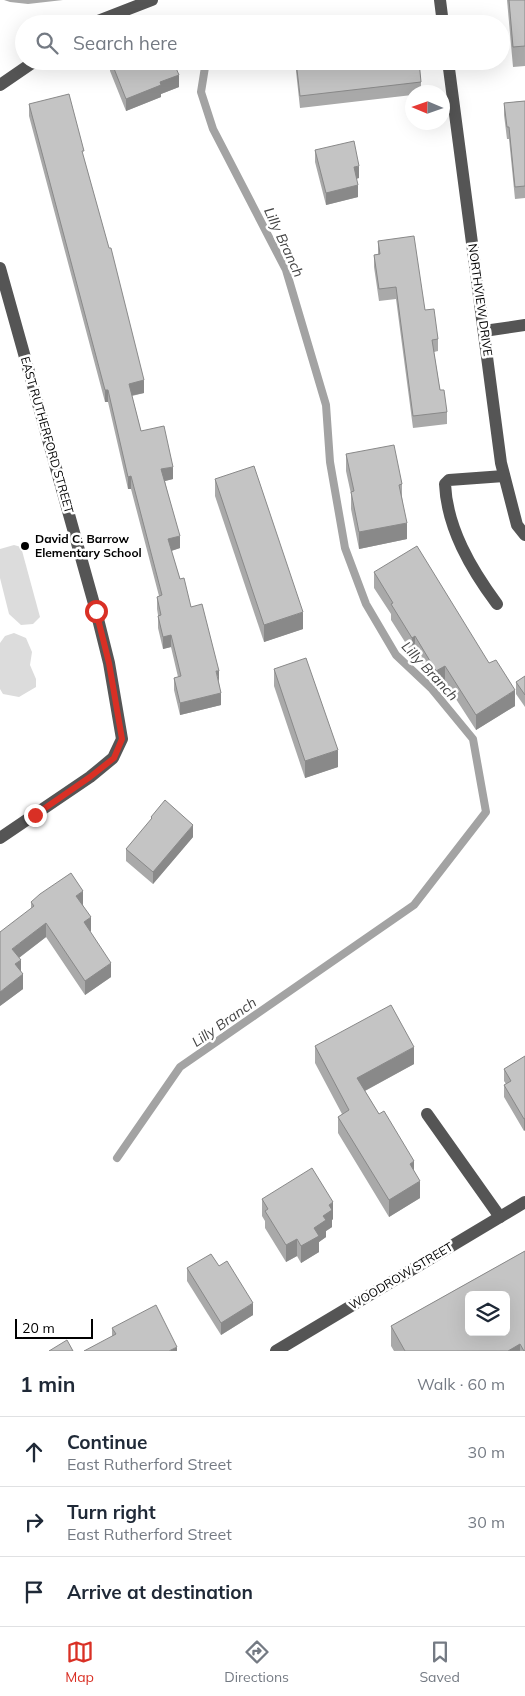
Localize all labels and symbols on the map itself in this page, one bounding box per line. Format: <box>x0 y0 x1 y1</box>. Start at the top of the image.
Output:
north arrow <box>405 85 450 130</box>
water label: Lilly Branch <box>260 204 308 280</box>
street label: NORTHVIEW DRIVE <box>465 243 496 357</box>
street label: EAST RUTHERFORD STREET <box>18 355 77 516</box>
place label: David C. Barrow Elementary School <box>35 531 142 560</box>
marker: David C. Barrow Elementary School <box>19 540 31 552</box>
route start <box>85 600 108 623</box>
water label: Lilly Branch <box>398 637 462 705</box>
route end <box>24 804 47 827</box>
water label: Lilly Branch <box>188 993 260 1051</box>
street label: WOODROW STREET <box>346 1238 456 1313</box>
scale bar <box>15 1316 92 1339</box>

